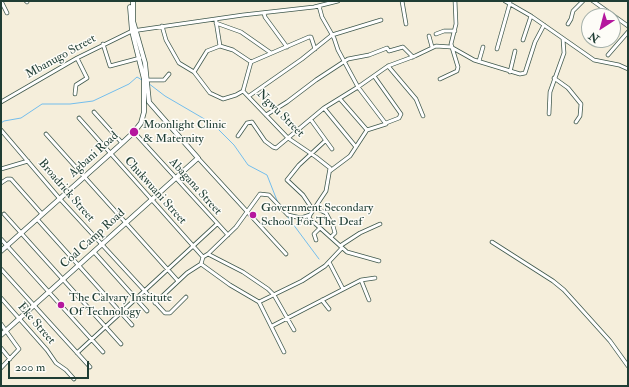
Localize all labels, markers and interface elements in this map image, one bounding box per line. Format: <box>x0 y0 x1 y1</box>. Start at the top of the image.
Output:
north arrow <box>581 8 621 48</box>
text: N <box>586 29 602 45</box>
street label: Mbanugo Street <box>23 32 99 82</box>
street label: Ngwu Street <box>253 87 307 141</box>
place label: Moonlight Clinic & Maternity <box>143 118 226 146</box>
marker: Moonlight Clinic & Maternity <box>128 126 140 138</box>
street label: Agbani Road <box>66 129 122 181</box>
street label: Chukwuani Street <box>121 154 189 228</box>
street label: Abagana Street <box>166 155 224 219</box>
street label: Broadrick Street <box>35 157 97 225</box>
place label: Government Secondary School For The Deaf <box>261 201 373 229</box>
street label: Coal Camp Road <box>58 206 128 272</box>
marker: Government Secondary School For The Deaf <box>248 210 258 220</box>
place label: The Calvary Institute Of Technology <box>69 291 172 319</box>
street label: Eke Street <box>14 300 58 348</box>
marker: The Calvary Institute Of Technology <box>56 300 66 310</box>
scale bar <box>10 353 91 379</box>
text: 200 m <box>15 360 45 375</box>

